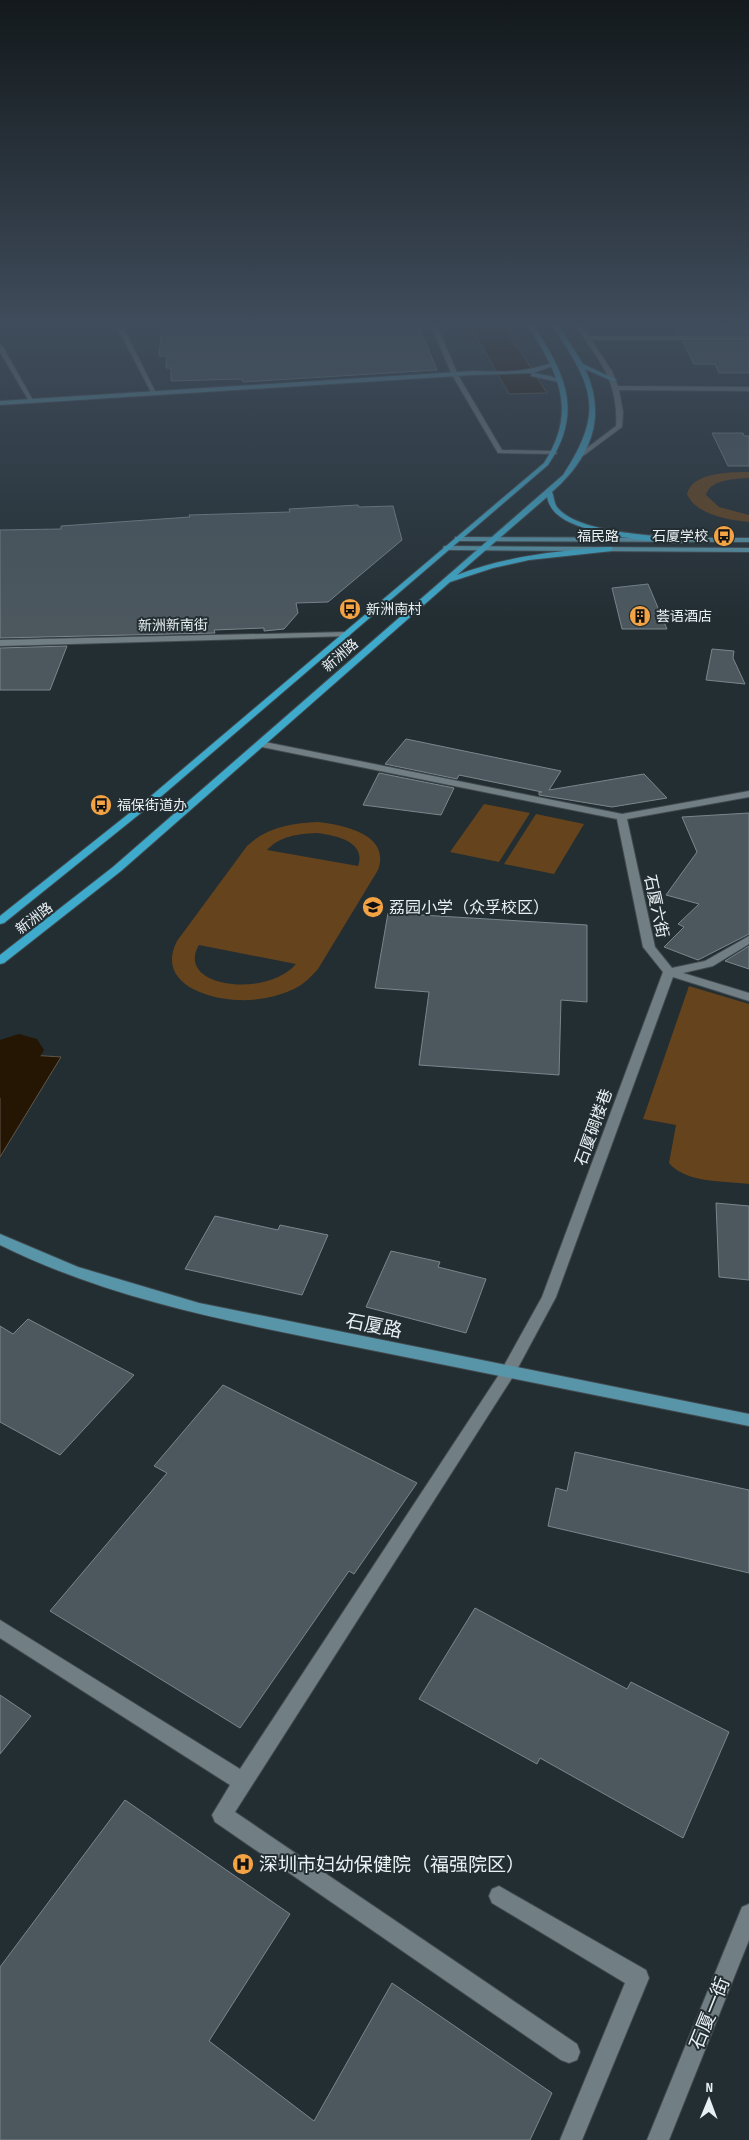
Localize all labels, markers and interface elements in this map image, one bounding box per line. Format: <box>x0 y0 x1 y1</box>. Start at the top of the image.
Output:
bus stop icon: 石厦学校 <box>712 524 736 548</box>
street label: 福民路 <box>577 528 619 545</box>
place label: 石厦学校 <box>652 528 708 545</box>
bus stop icon: 新洲南村 <box>338 597 362 621</box>
place label: 新洲南村 <box>366 601 422 618</box>
building icon: 荟语酒店 <box>628 604 652 628</box>
place label: 荟语酒店 <box>656 608 712 625</box>
street label: 新洲新南街 <box>138 616 208 635</box>
street label: 新洲路 <box>319 635 362 676</box>
bus stop icon: 福保街道办 <box>89 793 113 817</box>
place label: 福保街道办 <box>117 797 187 814</box>
street label: 石厦六街 <box>640 873 671 940</box>
school or university icon: 荔园小学（众孚校区） <box>361 895 385 919</box>
street label: 新洲路 <box>12 899 56 938</box>
place label: 荔园小学（众孚校区） <box>389 899 549 918</box>
street label: 石厦碉楼巷 <box>572 1087 617 1168</box>
street label: 石厦路 <box>344 1310 404 1343</box>
hospital icon: 深圳市妇幼保健院（福强院区） <box>231 1852 255 1876</box>
place label: 深圳市妇幼保健院（福强院区） <box>259 1854 525 1877</box>
street label: 石厦一街 <box>685 1974 735 2053</box>
north arrow <box>684 2075 734 2125</box>
text: N <box>705 2079 713 2096</box>

